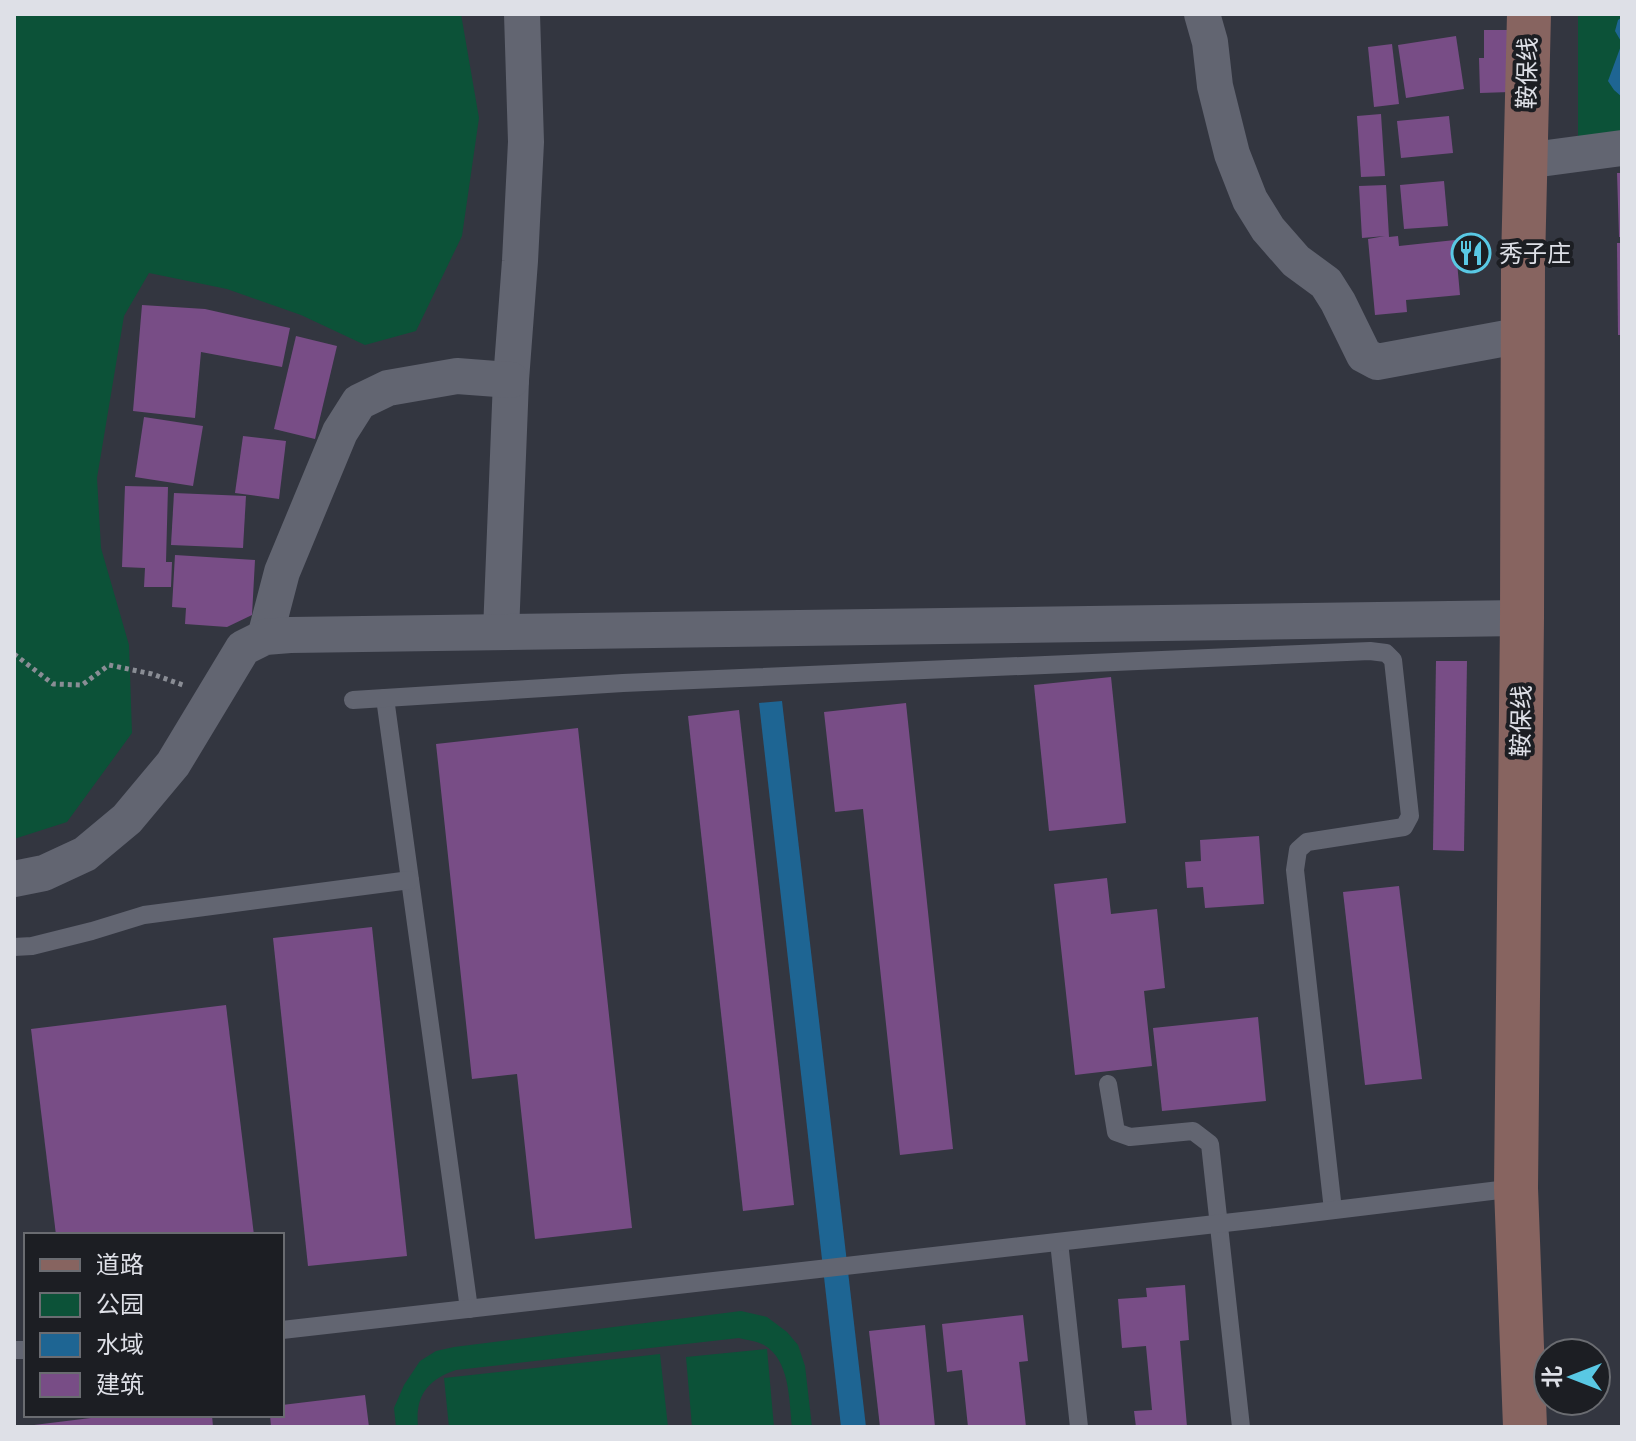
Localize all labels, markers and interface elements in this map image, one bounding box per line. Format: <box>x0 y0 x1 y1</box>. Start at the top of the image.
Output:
street label: 鞍保线 <box>1513 37 1541 109</box>
restaurant icon: 秀子庄 <box>1450 232 1492 274</box>
place label: 秀子庄 <box>1499 240 1571 267</box>
street label: 鞍保线 <box>1507 685 1535 757</box>
legend <box>24 1233 284 1417</box>
text: 道路 <box>96 1251 144 1278</box>
text: 公园 <box>96 1291 144 1318</box>
text: 水域 <box>96 1331 144 1358</box>
north arrow <box>1532 1337 1612 1417</box>
text: 北 <box>1539 1366 1564 1388</box>
text: 建筑 <box>96 1371 144 1398</box>

